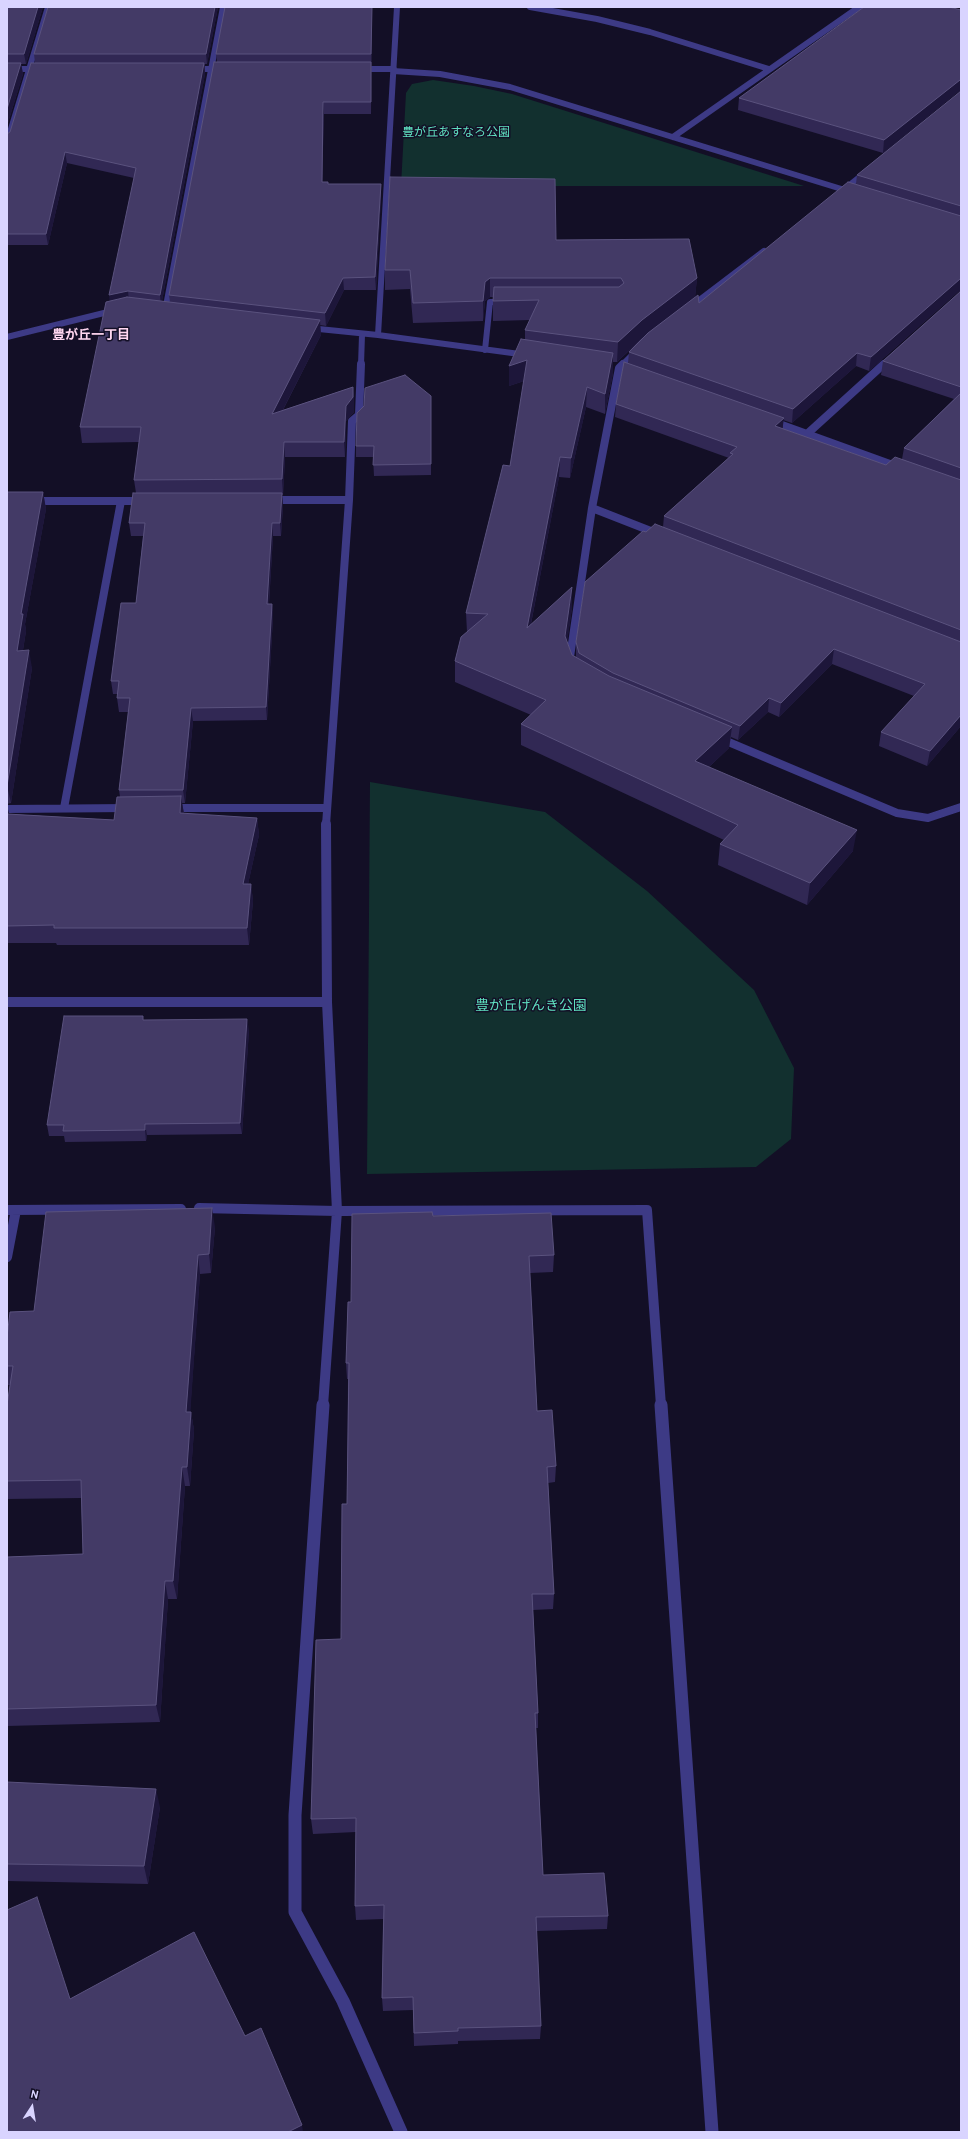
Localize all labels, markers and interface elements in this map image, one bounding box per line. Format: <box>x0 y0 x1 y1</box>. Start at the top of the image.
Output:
park label: 豊が丘あすなろ公園 <box>402 127 510 141</box>
district label: 豊が丘一丁目 <box>52 328 130 344</box>
park label: 豊が丘げんき公園 <box>475 999 587 1015</box>
north arrow <box>12 2087 52 2127</box>
text: N <box>29 2088 40 2103</box>

